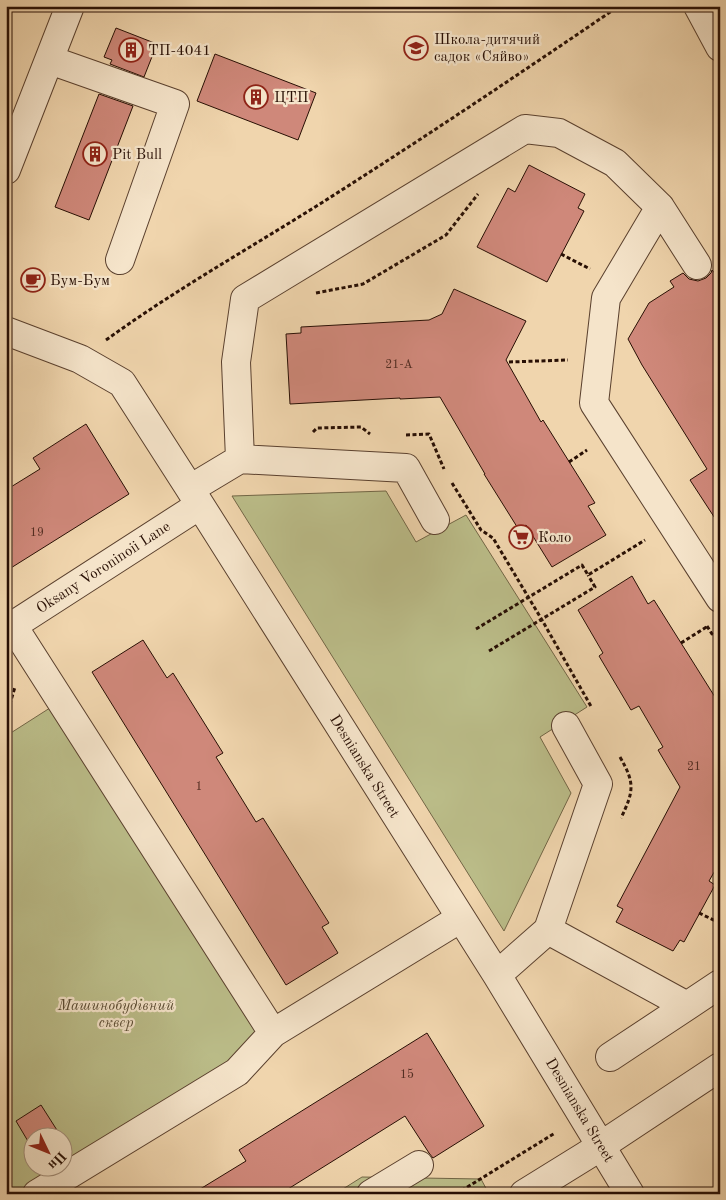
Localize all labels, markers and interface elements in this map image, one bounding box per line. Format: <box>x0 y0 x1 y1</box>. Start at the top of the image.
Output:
place label: Школа-дитячий садок «Сяйво» <box>434 33 540 65</box>
school or university icon: Школа-дитячий садок «Сяйво» <box>403 35 429 61</box>
building icon: ТП-4041 <box>118 37 144 63</box>
place label: ТП-4041 <box>148 44 211 59</box>
building icon: ЦТП <box>243 84 269 110</box>
place label: ЦТП <box>274 91 309 106</box>
building icon: Pit Bull <box>82 141 108 167</box>
place label: Pit Bull <box>112 148 162 163</box>
cafe icon: Бум-Бум <box>20 267 46 293</box>
place label: Бум-Бум <box>50 274 110 289</box>
house number: 21-А <box>385 359 413 371</box>
street label: Oksany Voroninoii Lane <box>34 519 173 617</box>
supermarket icon: Коло <box>508 524 534 550</box>
house number: 19 <box>30 527 44 539</box>
place label: Коло <box>538 531 571 546</box>
street label: Desnianska Street <box>326 713 401 821</box>
house number: 21 <box>687 761 701 773</box>
house number: 1 <box>196 781 202 793</box>
park label: Машинобудівний сквер <box>57 998 175 1031</box>
street label: Desnianska Street <box>542 1056 616 1165</box>
house number: 15 <box>400 1068 414 1081</box>
north arrow <box>22 1128 72 1178</box>
text: Пн <box>45 1148 68 1172</box>

